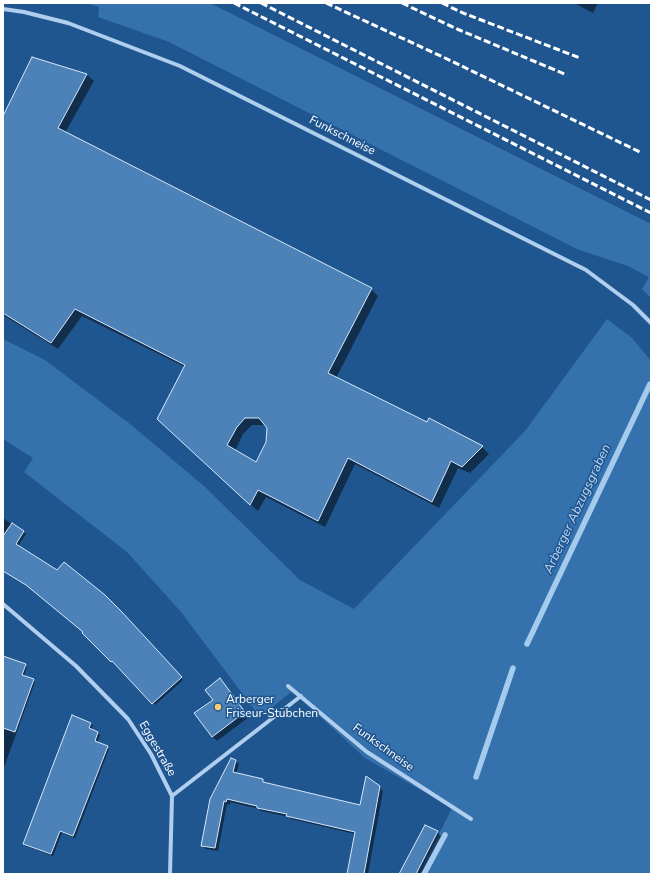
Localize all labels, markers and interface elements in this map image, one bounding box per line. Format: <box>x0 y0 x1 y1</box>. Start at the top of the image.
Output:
street label: Funkschneise <box>307 113 377 159</box>
water label: Arberger Abzugsgraben <box>541 442 615 576</box>
place label: Arberger Friseur-Stübchen <box>226 693 318 721</box>
marker: Arberger Friseur-Stübchen <box>213 702 223 712</box>
street label: Eggestraße <box>135 719 179 779</box>
street label: Funkschneise <box>350 721 416 775</box>

